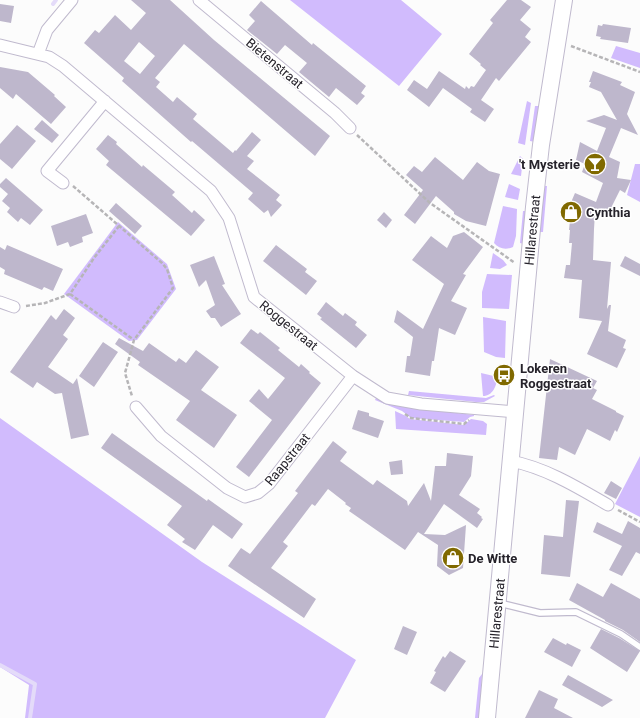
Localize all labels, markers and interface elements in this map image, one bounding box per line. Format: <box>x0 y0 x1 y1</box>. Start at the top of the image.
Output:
street label: Bietenstraat <box>243 35 306 92</box>
bar icon: 't Mysterie <box>582 151 608 177</box>
place label: 't Mysterie <box>519 157 580 172</box>
street label: Hillarestraat <box>522 194 543 266</box>
shop icon: Cynthia <box>558 199 584 225</box>
place label: Cynthia <box>586 205 630 220</box>
street label: Roggestraat <box>257 297 321 353</box>
place label: Lokeren Roggestraat <box>520 361 592 391</box>
bus stop icon: Lokeren Roggestraat <box>491 362 517 388</box>
street label: Raapstraat <box>262 430 313 489</box>
shop icon: De Witte <box>440 545 466 571</box>
place label: De Witte <box>468 551 517 566</box>
street label: Hillarestraat <box>486 578 508 649</box>

